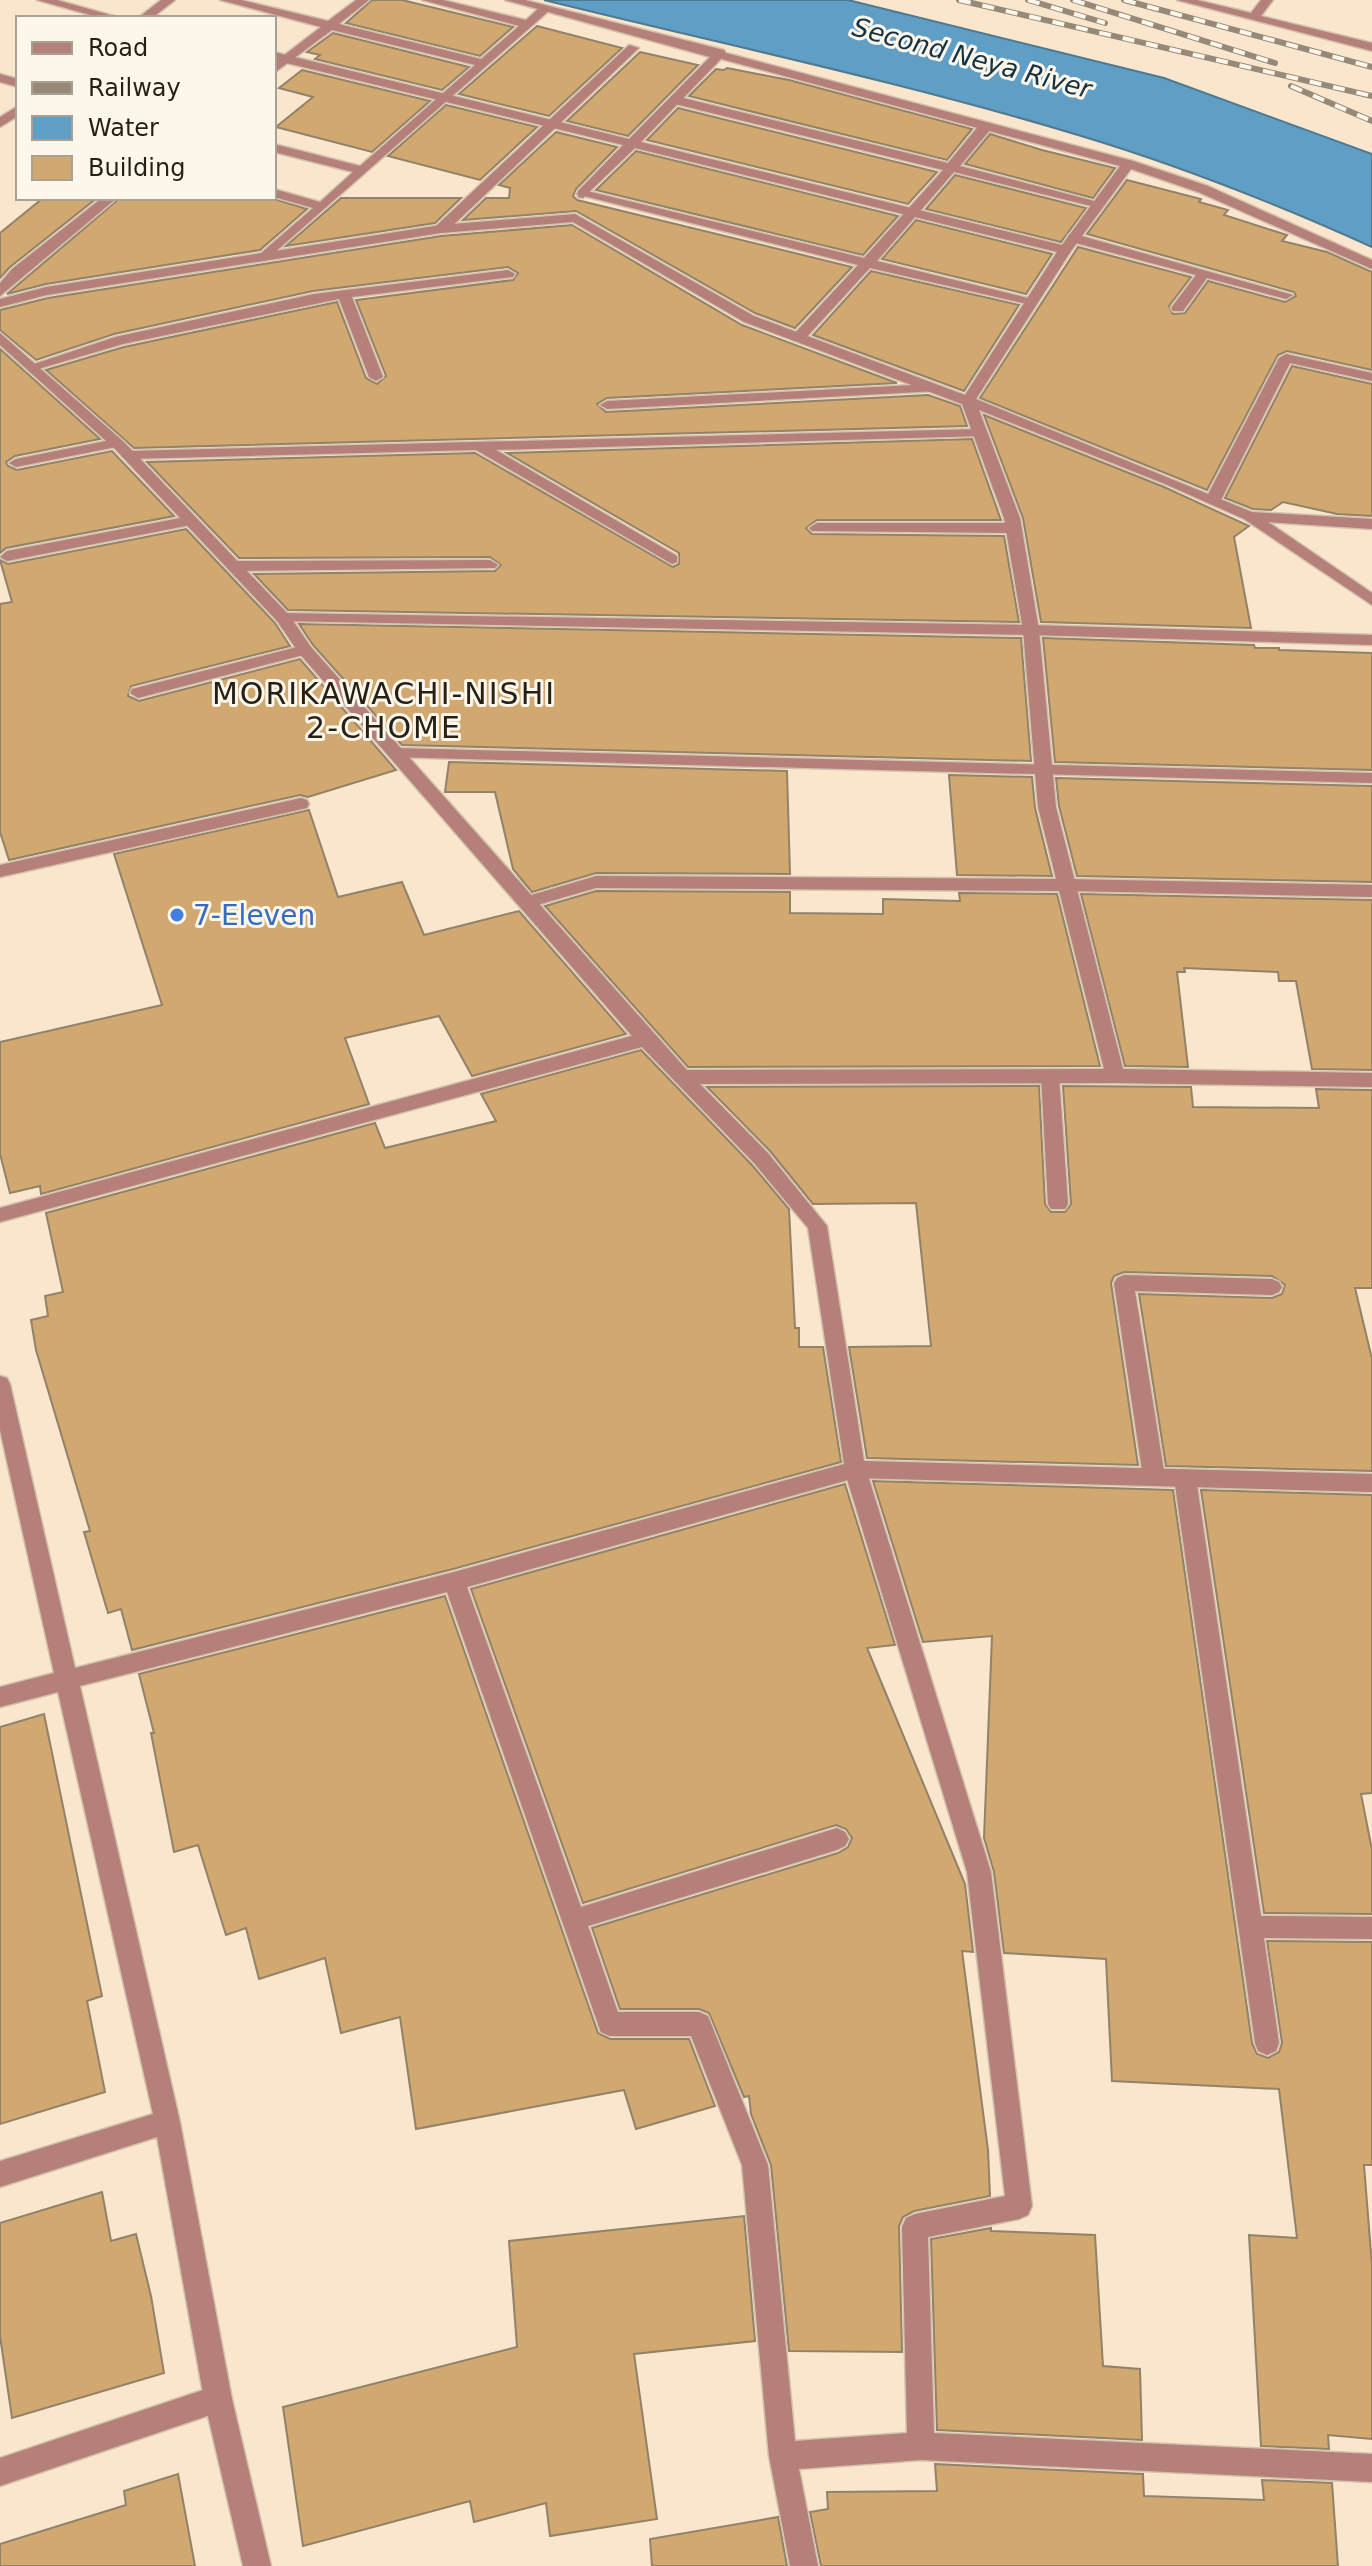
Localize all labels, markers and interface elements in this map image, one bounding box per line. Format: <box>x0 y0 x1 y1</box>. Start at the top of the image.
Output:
water label: Second Neya River <box>849 12 1097 105</box>
legend <box>16 16 276 200</box>
text: Road <box>88 34 148 62</box>
text: Railway <box>88 74 181 102</box>
text: Water <box>88 114 159 142</box>
text: Building <box>88 154 185 182</box>
district label: MORIKAWACHI-NISHI 2-CHOME <box>212 676 556 745</box>
place label: 7-Eleven <box>193 899 315 932</box>
marker: 7-Eleven <box>168 906 186 924</box>

